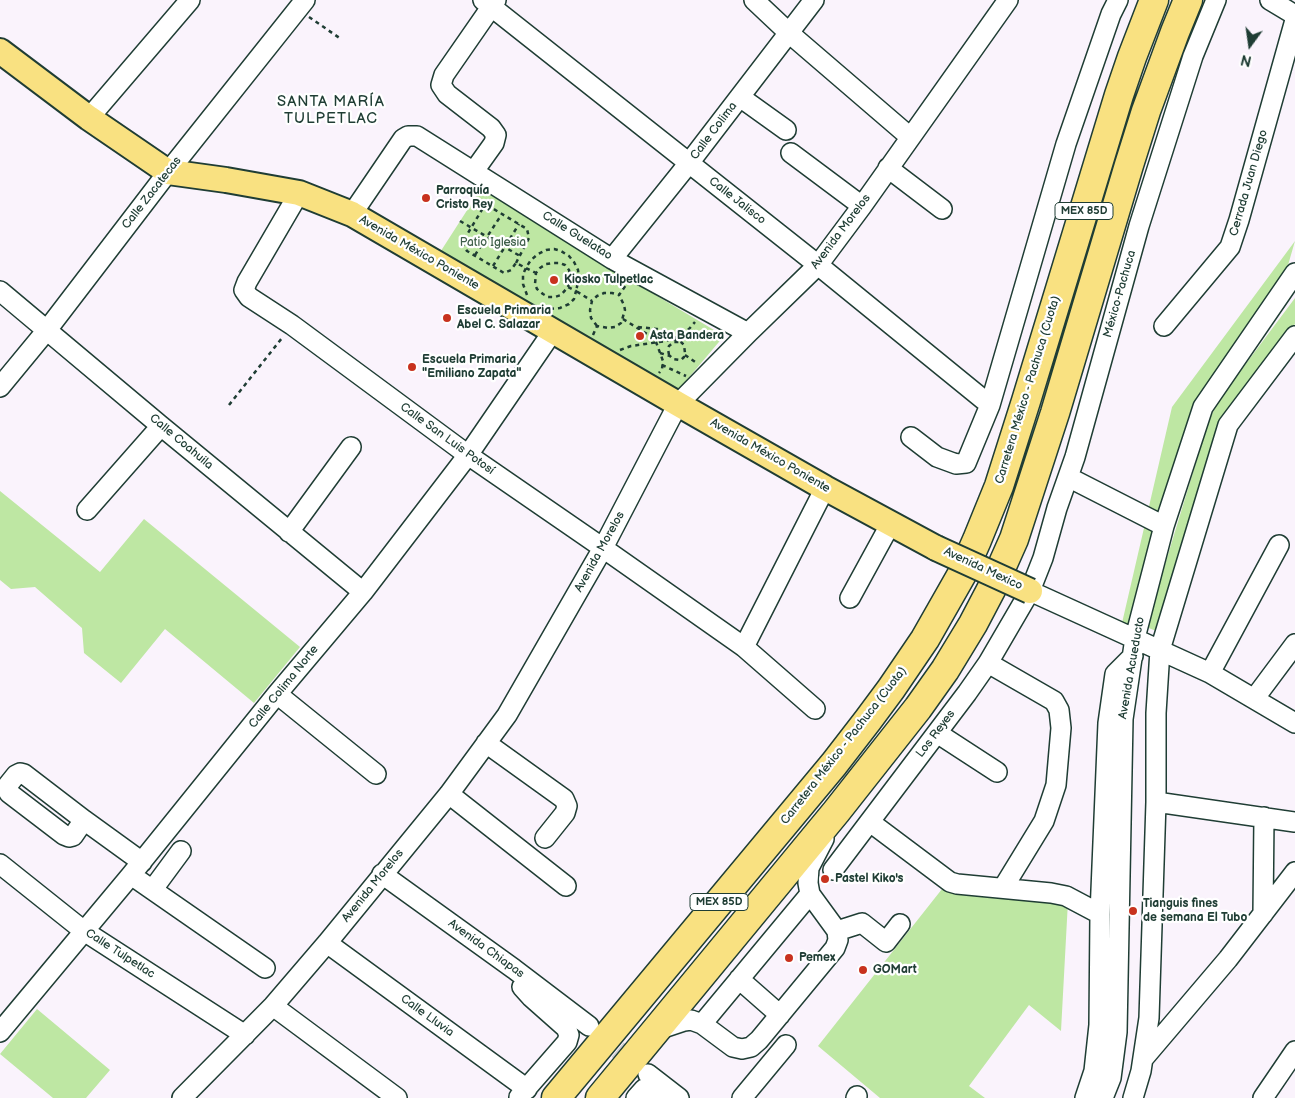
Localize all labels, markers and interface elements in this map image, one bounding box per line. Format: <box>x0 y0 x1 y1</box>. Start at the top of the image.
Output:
north arrow <box>1225 20 1275 70</box>
text: N <box>1239 51 1253 70</box>
district label: SANTA MARÍA TULPETLAC <box>276 93 386 128</box>
street label: Calle Colima <box>688 99 740 163</box>
street label: Cerrada Juan Diego <box>1227 128 1271 238</box>
street label: Calle Zacatecas <box>119 154 185 232</box>
street label: Calle Jalisco <box>706 174 768 228</box>
place label: Parroquía Cristo Rey <box>436 184 493 212</box>
marker: Parroquía Cristo Rey <box>420 192 432 204</box>
street label: Avenida Morelos <box>808 192 874 272</box>
road number: MEX 85D <box>1055 202 1113 220</box>
street label: Calle Guelatao <box>539 209 615 263</box>
street label: Avenida México Poniente <box>356 213 482 293</box>
park label: Patio Iglesia <box>460 236 526 250</box>
street label: México-Pachuca <box>1101 249 1139 339</box>
place label: Kiosko Tulpetlac <box>564 273 653 287</box>
marker: Kiosko Tulpetlac <box>548 274 560 286</box>
street label: Carretera México - Pachuca (Cuota) <box>992 294 1064 486</box>
place label: Escuela Primaria Abel C. Salazar <box>457 304 551 332</box>
marker: Escuela Primaria Abel C. Salazar <box>441 312 453 324</box>
place label: Asta Bandera <box>650 329 724 343</box>
marker: Asta Bandera <box>634 330 646 342</box>
place label: Escuela Primaria "Emiliano Zapata" <box>422 353 522 381</box>
marker: Escuela Primaria "Emiliano Zapata" <box>406 361 418 373</box>
street label: Calle San Luis Potosí <box>397 400 497 478</box>
street label: Calle Coahuila <box>146 411 216 473</box>
street label: Avenida México Poniente <box>707 416 833 496</box>
street label: Avenida Morelos <box>572 509 628 595</box>
street label: Avenida Mexico <box>941 544 1025 594</box>
street label: Avenida Acueducto <box>1116 616 1148 720</box>
street label: Calle Colima Norte <box>246 643 322 731</box>
street label: Carretera México - Pachuca (Cuota) <box>778 664 910 828</box>
street label: Los Reyes <box>913 707 959 761</box>
street label: Avenida Morelos <box>339 847 407 925</box>
place label: Pastel Kiko's <box>835 872 903 886</box>
marker: Pastel Kiko's <box>819 873 831 885</box>
road number: MEX 85D <box>690 894 748 910</box>
place label: Tianguis fines de semana El Tubo <box>1143 897 1247 925</box>
marker: Tianguis fines de semana El Tubo <box>1127 905 1139 917</box>
street label: Avenida Chiapas <box>445 917 527 981</box>
street label: Calle Tulpetlac <box>82 926 158 982</box>
place label: Pemex <box>799 951 835 965</box>
marker: Pemex <box>783 952 795 964</box>
place label: GOMart <box>873 963 917 977</box>
marker: GOMart <box>857 964 869 976</box>
street label: Calle Lluvia <box>397 992 457 1040</box>

